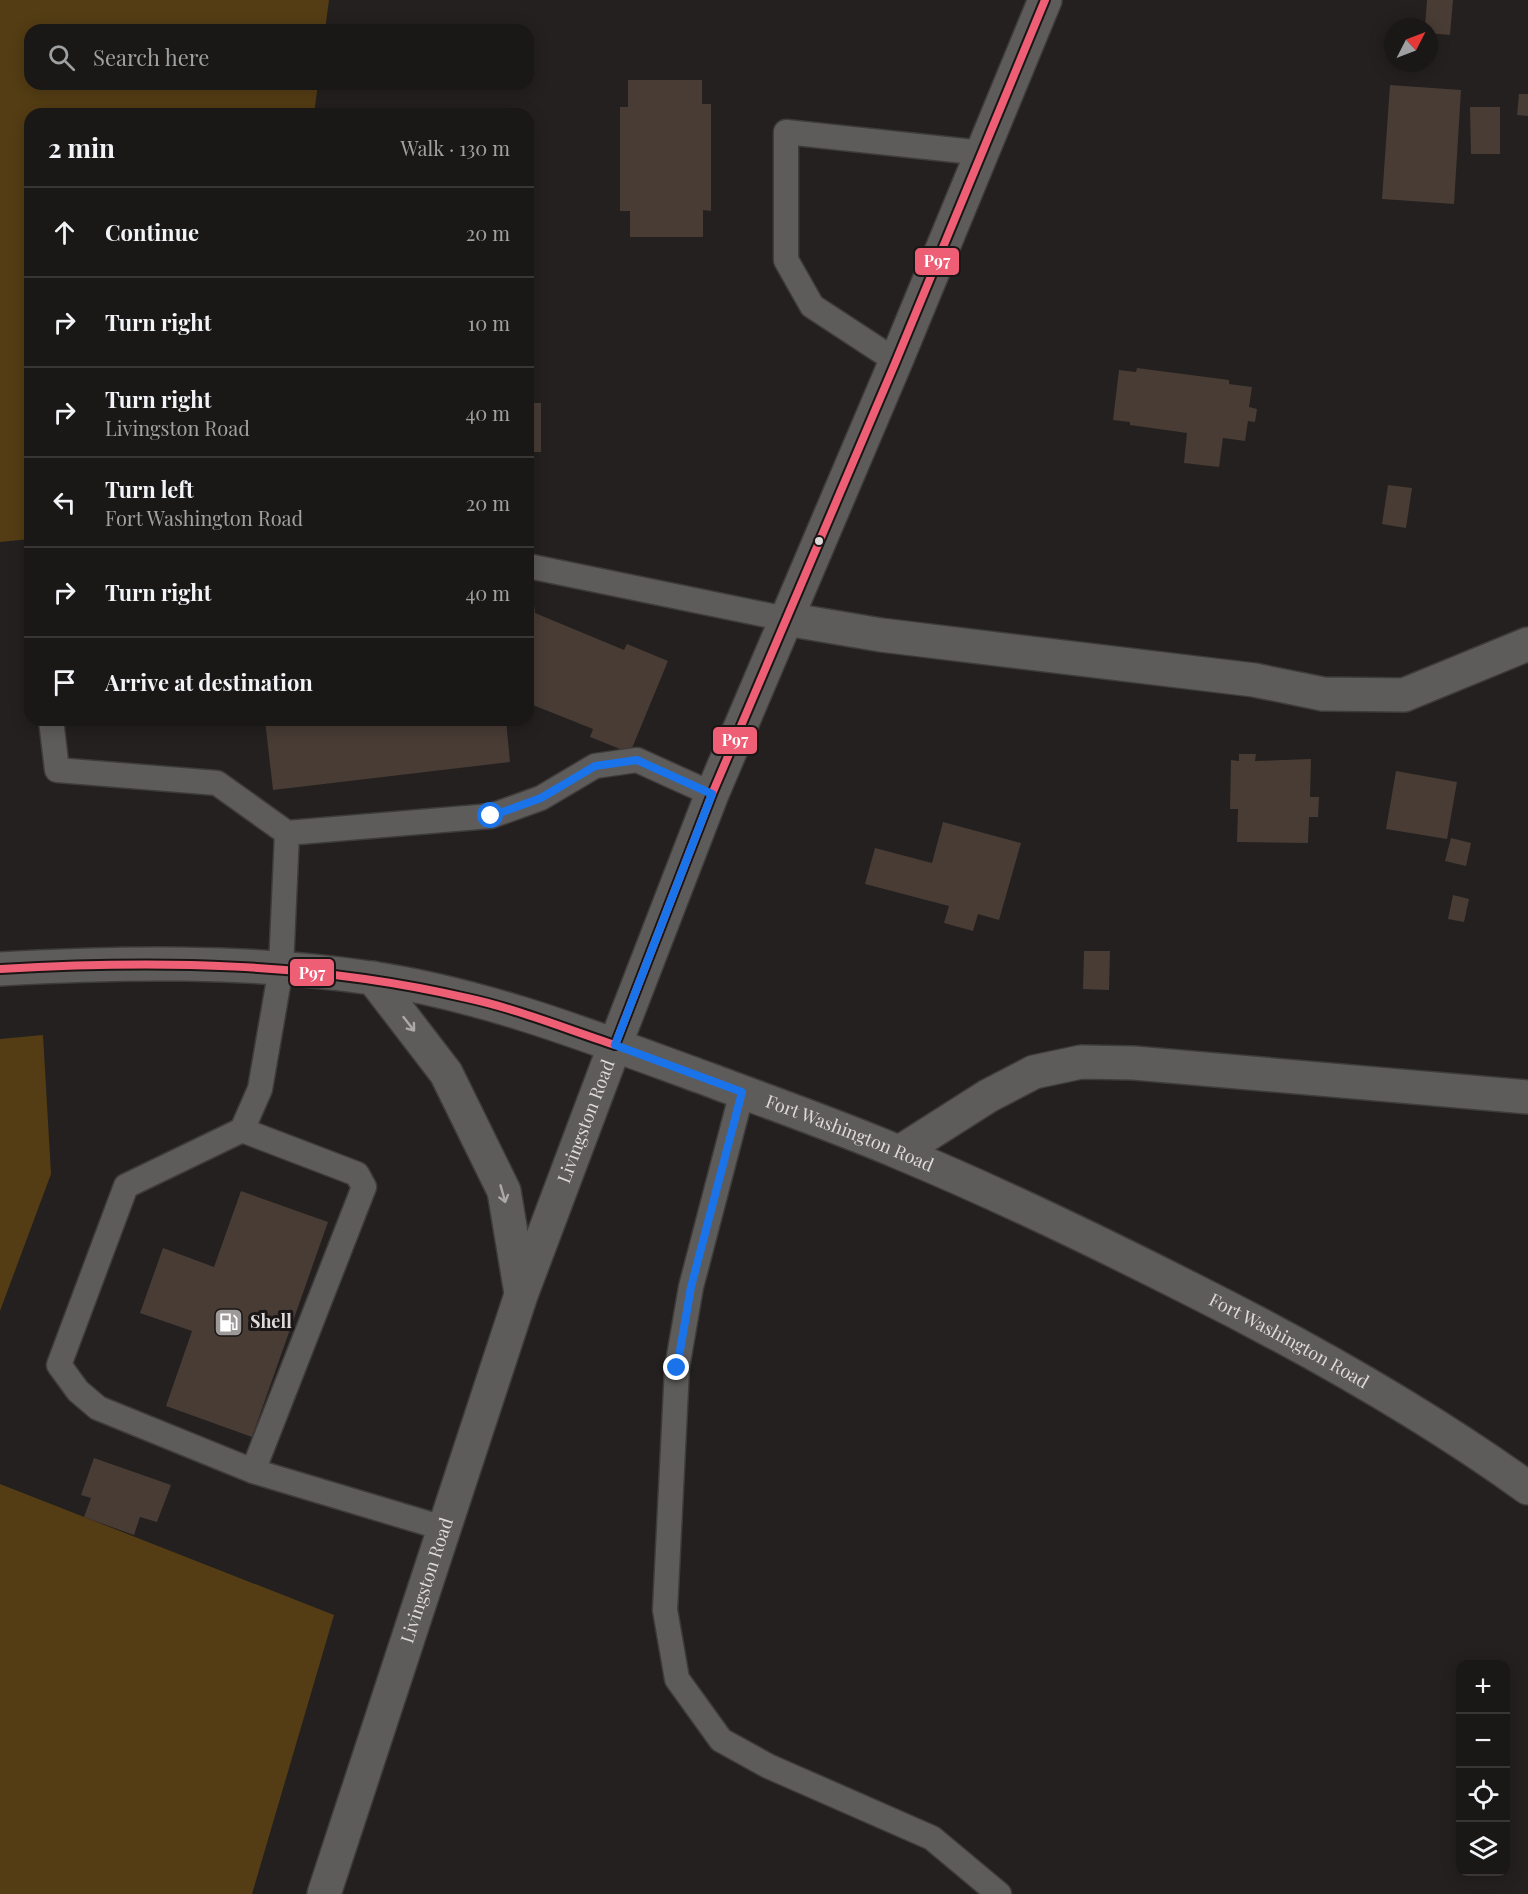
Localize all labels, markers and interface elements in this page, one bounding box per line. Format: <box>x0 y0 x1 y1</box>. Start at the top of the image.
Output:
north arrow <box>1384 18 1438 72</box>
search box <box>24 24 534 90</box>
icon: search <box>45 41 78 74</box>
text: Search here <box>93 42 209 72</box>
text: 2 min <box>48 130 115 165</box>
text: Walk · 130 m <box>400 134 510 161</box>
icon: ahead <box>48 216 81 249</box>
text: Continue <box>105 217 199 247</box>
text: 20 m <box>466 219 510 246</box>
line badge: P97 <box>914 247 960 276</box>
text: P97 <box>924 250 951 271</box>
icon: right <box>48 306 81 339</box>
text: Turn right <box>105 307 211 337</box>
text: 10 m <box>468 309 510 336</box>
text: Turn right <box>105 384 211 414</box>
icon: right <box>48 396 81 429</box>
text: 40 m <box>465 399 510 426</box>
text: Livingston Road <box>105 414 250 441</box>
text: Turn left <box>105 474 194 504</box>
icon: left <box>48 486 81 519</box>
text: 20 m <box>466 489 510 516</box>
text: Fort Washington Road <box>105 504 303 531</box>
unlabelled marker <box>813 535 825 547</box>
icon: right <box>48 576 81 609</box>
text: Turn right <box>105 577 211 607</box>
text: 40 m <box>465 579 510 606</box>
icon: arrive <box>48 666 81 699</box>
text: Arrive at destination <box>105 667 313 697</box>
line badge: P97 <box>712 726 758 755</box>
text: P97 <box>722 729 749 750</box>
route start <box>477 802 503 828</box>
line badge: P97 <box>289 958 335 987</box>
text: P97 <box>299 962 326 983</box>
one-way arrow <box>402 1016 415 1032</box>
street label: Livingston Road <box>551 1055 620 1186</box>
street label: Fort Washington Road <box>763 1089 938 1177</box>
one-way arrow <box>498 1184 509 1203</box>
street label: Fort Washington Road <box>1205 1287 1374 1394</box>
fuel station icon: Shell <box>213 1306 245 1338</box>
place label: Shell <box>250 1309 292 1333</box>
route end <box>663 1354 689 1380</box>
street label: Livingston Road <box>394 1514 458 1646</box>
map controls <box>1456 1660 1510 1876</box>
button: + <box>1456 1660 1510 1714</box>
button: − <box>1456 1714 1510 1768</box>
button: locate <box>1456 1768 1510 1822</box>
button: layers <box>1456 1822 1510 1876</box>

